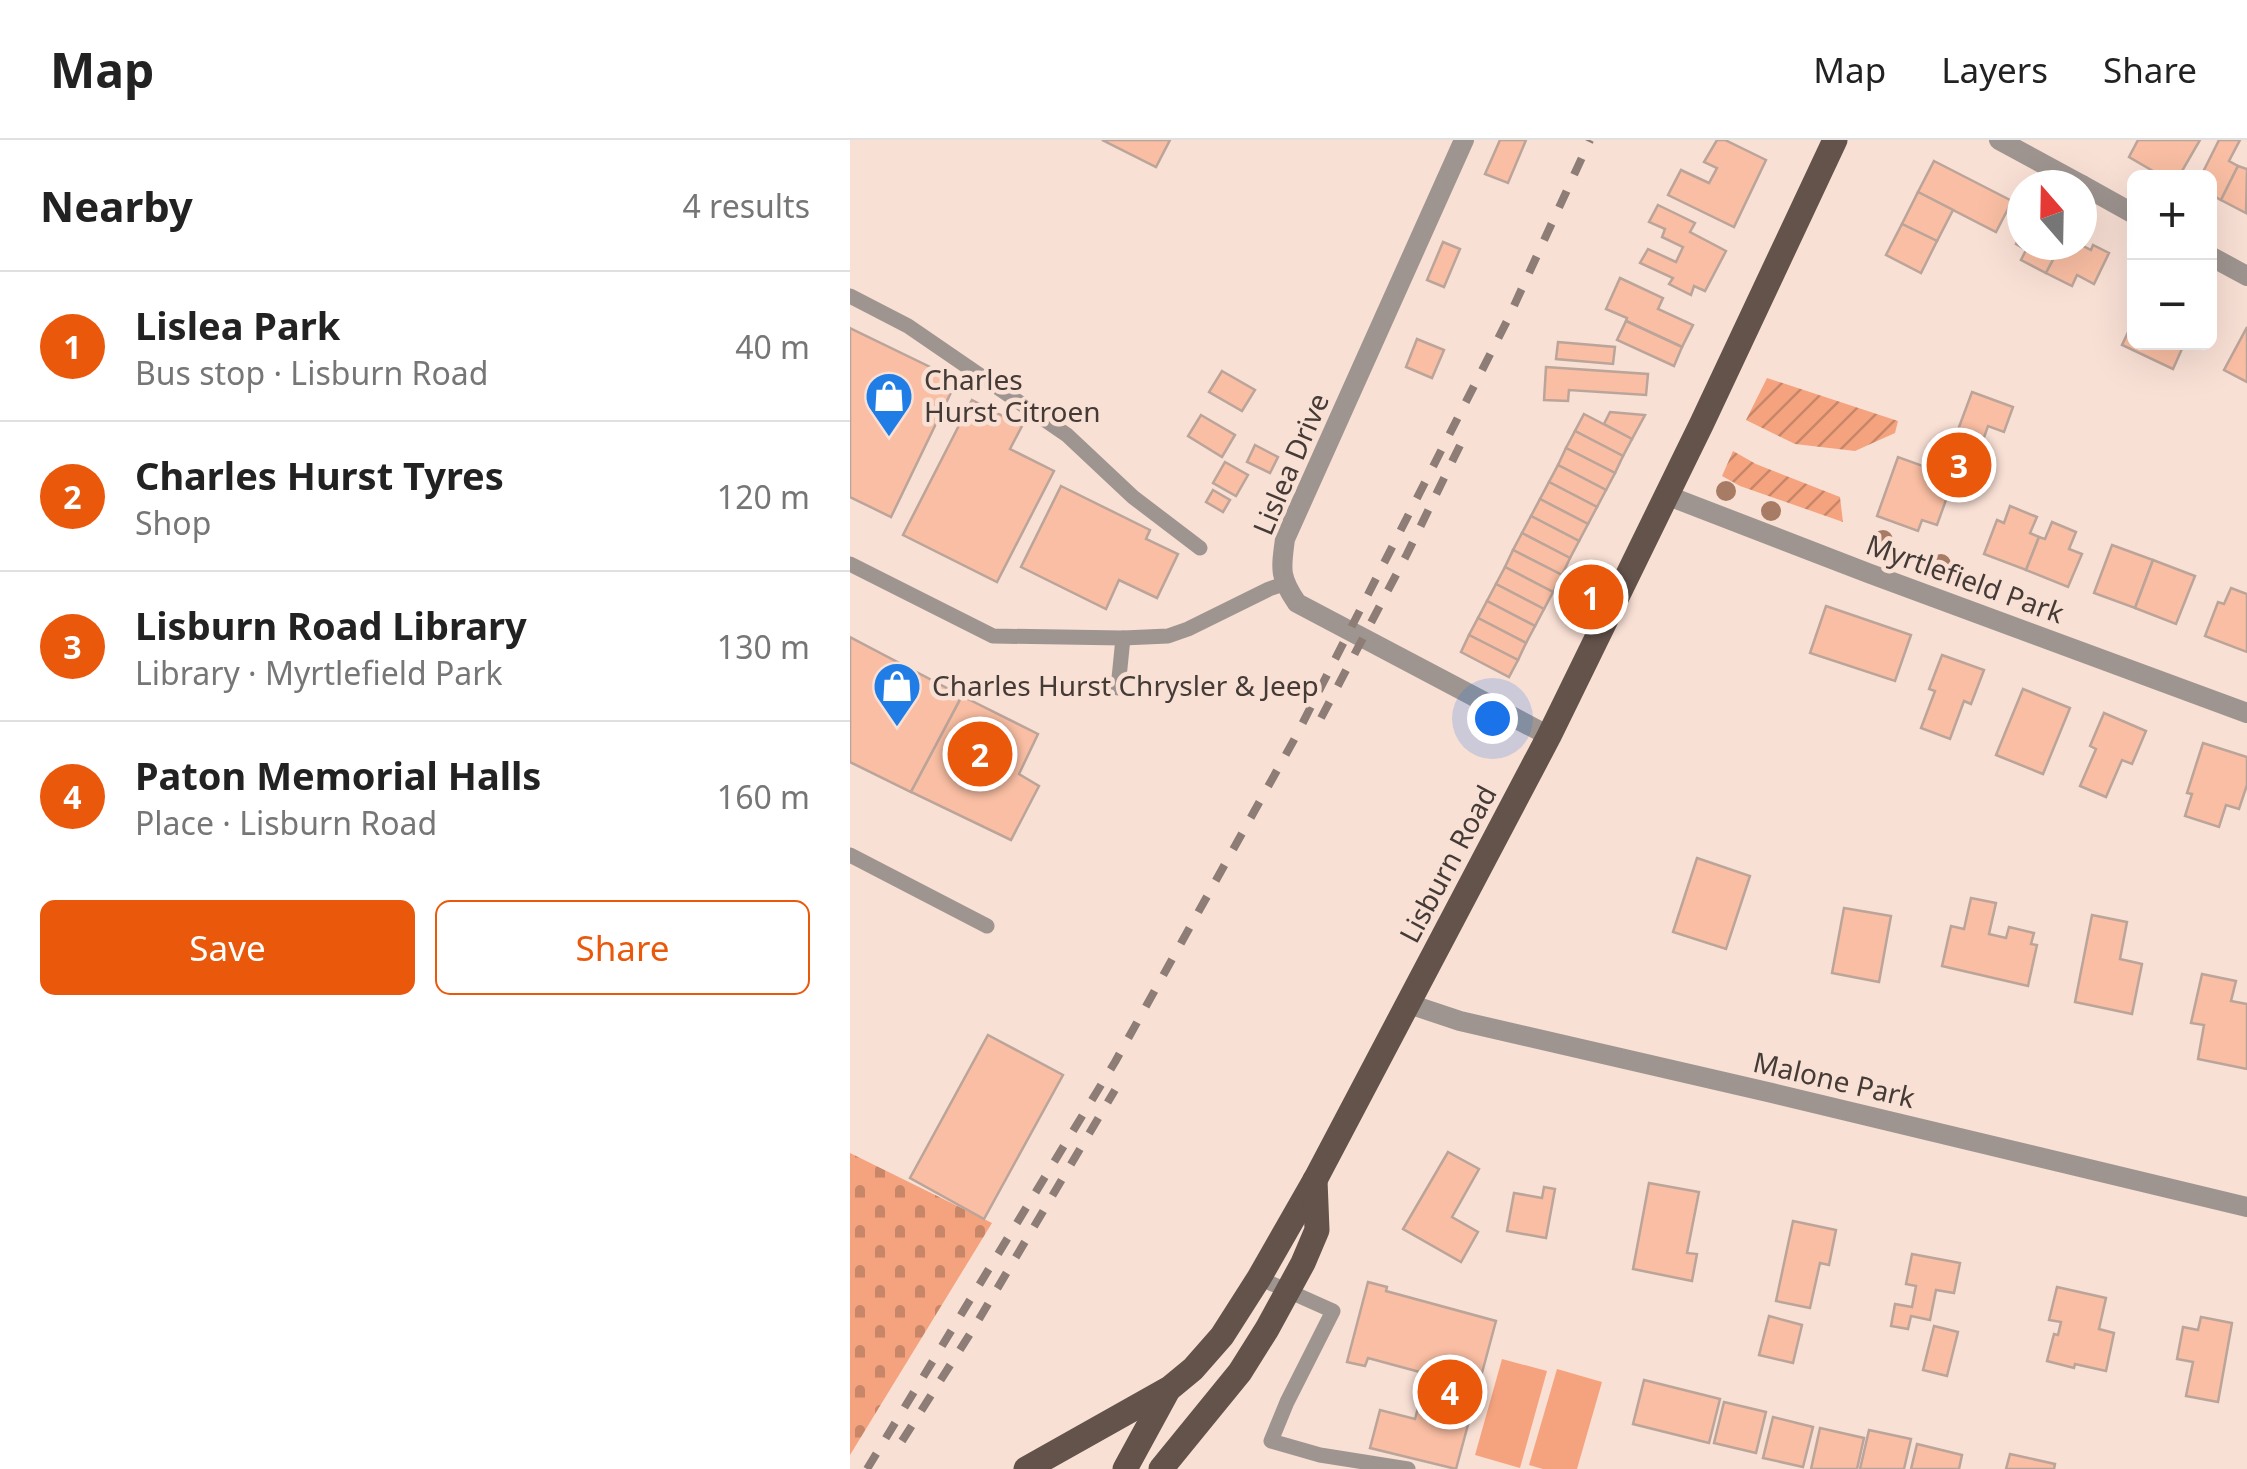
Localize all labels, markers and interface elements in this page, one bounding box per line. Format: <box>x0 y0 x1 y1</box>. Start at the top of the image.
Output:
text: Map <box>50 37 154 102</box>
text: Map <box>1813 46 1886 93</box>
text: Layers <box>1941 46 2048 93</box>
text: Share <box>2103 46 2197 93</box>
north arrow <box>2007 170 2097 260</box>
map controls <box>2127 170 2217 350</box>
button: + <box>2127 170 2217 260</box>
text: Nearby <box>40 177 193 234</box>
text: 4 results <box>683 184 810 227</box>
button: − <box>2127 260 2217 350</box>
text: Lislea Park <box>135 299 340 351</box>
text: 1 <box>63 325 82 368</box>
text: 40 m <box>735 325 810 368</box>
text: Bus stop · Lisburn Road <box>135 351 488 394</box>
place label: Charles Hurst Citroen <box>924 360 1101 430</box>
shop icon: Charles Hurst Citroen <box>863 370 915 438</box>
street label: Lislea Drive <box>1243 387 1337 540</box>
pin: 3 <box>1926 428 1992 502</box>
text: Charles Hurst Tyres <box>135 449 504 501</box>
text: 2 <box>63 475 82 518</box>
text: 120 m <box>717 475 810 518</box>
text: Shop <box>135 501 211 544</box>
street label: Myrtlefield Park <box>1861 525 2070 631</box>
pin: 1 <box>1558 560 1624 634</box>
text: Lisburn Road Library <box>135 599 527 651</box>
text: 3 <box>63 625 82 668</box>
text: 130 m <box>717 625 810 668</box>
text: Library · Myrtlefield Park <box>135 651 503 694</box>
shop icon: Charles Hurst Chrysler & Jeep <box>871 660 923 728</box>
place label: Charles Hurst Chrysler & Jeep <box>932 666 1319 704</box>
your location <box>1467 693 1518 744</box>
pin: 2 <box>948 716 1012 792</box>
text: Paton Memorial Halls <box>135 749 541 801</box>
text: 4 <box>63 775 82 818</box>
text: 160 m <box>717 775 810 818</box>
street label: Lisburn Road <box>1390 778 1505 949</box>
text: Place · Lisburn Road <box>135 801 437 844</box>
button: Save <box>40 900 415 995</box>
button: Share <box>435 900 810 995</box>
street label: Malone Park <box>1750 1042 1919 1116</box>
pin: 4 <box>1418 1354 1482 1430</box>

